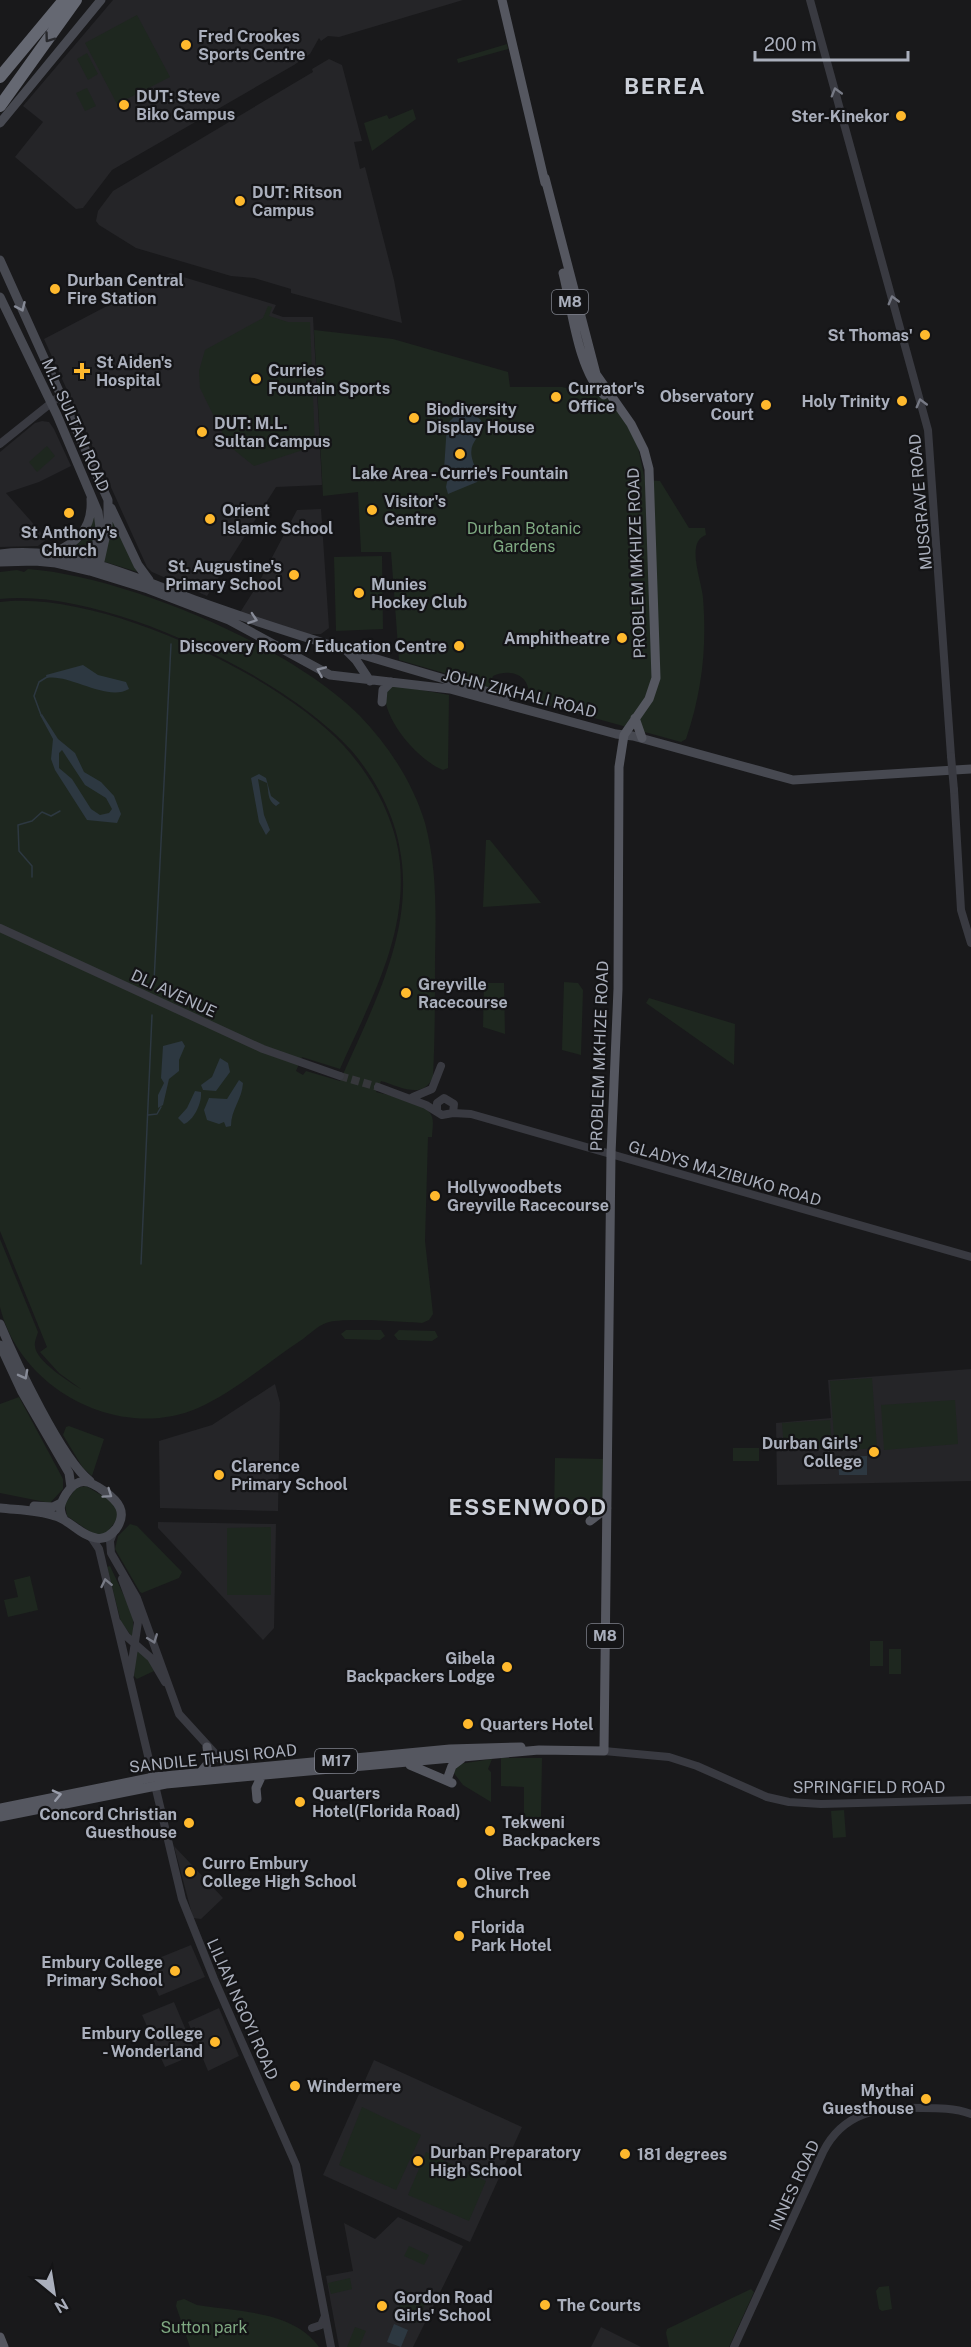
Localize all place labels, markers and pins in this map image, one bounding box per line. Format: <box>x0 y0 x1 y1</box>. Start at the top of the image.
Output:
place label: Fred Crookes Sports Centre <box>198 27 305 64</box>
marker: Fred Crookes Sports Centre <box>179 38 193 52</box>
place label: DUT: Steve Biko Campus <box>136 87 235 124</box>
marker: DUT: Steve Biko Campus <box>117 98 131 112</box>
place label: Ster-Kinekor <box>791 107 889 126</box>
marker: Ster-Kinekor <box>894 109 908 123</box>
place label: DUT: Ritson Campus <box>252 183 342 220</box>
marker: DUT: Ritson Campus <box>233 194 247 208</box>
place label: Durban Central Fire Station <box>67 271 184 308</box>
marker: Durban Central Fire Station <box>48 282 62 296</box>
place label: St Thomas' <box>828 326 913 345</box>
marker: St Thomas' <box>918 328 932 342</box>
place label: St Aiden's Hospital <box>96 353 172 390</box>
place label: Curries Fountain Sports <box>268 361 390 398</box>
marker: St Aiden's Hospital <box>73 362 91 380</box>
marker: Curries Fountain Sports <box>249 372 263 386</box>
place label: Currator's Office <box>568 379 645 416</box>
place label: Observatory Court <box>660 387 754 424</box>
marker: Currator's Office <box>549 390 563 404</box>
place label: Holy Trinity <box>801 392 890 411</box>
marker: Holy Trinity <box>895 394 909 408</box>
marker: Observatory Court <box>759 398 773 412</box>
place label: Biodiversity Display House <box>426 400 535 437</box>
marker: Biodiversity Display House <box>407 411 421 425</box>
place label: DUT: M.L. Sultan Campus <box>214 414 330 451</box>
marker: DUT: M.L. Sultan Campus <box>195 425 209 439</box>
marker: Lake Area - Currie's Fountain <box>453 447 467 461</box>
place label: Lake Area - Currie's Fountain <box>352 464 568 483</box>
place label: Visitor's Centre <box>384 492 446 529</box>
place label: Orient Islamic School <box>222 501 333 538</box>
marker: Visitor's Centre <box>365 503 379 517</box>
marker: St Anthony's Church <box>62 506 76 520</box>
marker: Orient Islamic School <box>203 512 217 526</box>
place label: St Anthony's Church <box>20 523 118 560</box>
place label: St. Augustine's Primary School <box>165 557 282 594</box>
marker: St. Augustine's Primary School <box>287 568 301 582</box>
place label: Munies Hockey Club <box>371 575 468 612</box>
marker: Munies Hockey Club <box>352 586 366 600</box>
place label: Amphitheatre <box>504 629 610 648</box>
marker: Amphitheatre <box>615 631 629 645</box>
place label: Discovery Room / Education Centre <box>179 637 447 656</box>
marker: Discovery Room / Education Centre <box>452 639 466 653</box>
place label: Greyville Racecourse <box>418 975 508 1012</box>
marker: Greyville Racecourse <box>399 986 413 1000</box>
place label: Hollywoodbets Greyville Racecourse <box>447 1178 609 1215</box>
marker: Hollywoodbets Greyville Racecourse <box>428 1189 442 1203</box>
place label: Durban Girls' College <box>762 1434 862 1471</box>
marker: Durban Girls' College <box>867 1445 881 1459</box>
place label: Clarence Primary School <box>231 1457 348 1494</box>
marker: Clarence Primary School <box>212 1468 226 1482</box>
place label: Gibela Backpackers Lodge <box>346 1649 495 1686</box>
marker: Gibela Backpackers Lodge <box>500 1660 514 1674</box>
place label: Quarters Hotel <box>480 1715 594 1734</box>
marker: Quarters Hotel <box>461 1717 475 1731</box>
place label: Quarters Hotel(Florida Road) <box>312 1784 461 1821</box>
marker: Quarters Hotel(Florida Road) <box>293 1795 307 1809</box>
place label: Concord Christian Guesthouse <box>39 1805 177 1842</box>
place label: Tekweni Backpackers <box>502 1813 600 1850</box>
marker: Concord Christian Guesthouse <box>182 1816 196 1830</box>
marker: Tekweni Backpackers <box>483 1824 497 1838</box>
place label: Curro Embury College High School <box>202 1854 357 1891</box>
marker: Curro Embury College High School <box>183 1865 197 1879</box>
place label: Olive Tree Church <box>474 1865 551 1902</box>
marker: Olive Tree Church <box>455 1876 469 1890</box>
place label: Florida Park Hotel <box>471 1918 552 1955</box>
marker: Florida Park Hotel <box>452 1929 466 1943</box>
place label: Embury College Primary School <box>41 1953 163 1990</box>
marker: Embury College Primary School <box>168 1964 182 1978</box>
place label: Embury College - Wonderland <box>81 2024 203 2061</box>
marker: Embury College - Wonderland <box>208 2035 222 2049</box>
place label: Windermere <box>307 2077 401 2096</box>
marker: Windermere <box>288 2079 302 2093</box>
place label: Mythai Guesthouse <box>822 2081 914 2118</box>
marker: Mythai Guesthouse <box>919 2092 933 2106</box>
place label: Durban Preparatory High School <box>430 2143 581 2180</box>
place label: 181 degrees <box>637 2145 727 2164</box>
marker: 181 degrees <box>618 2147 632 2161</box>
marker: Durban Preparatory High School <box>411 2154 425 2168</box>
place label: Gordon Road Girls' School <box>394 2288 493 2325</box>
place label: The Courts <box>557 2296 641 2315</box>
marker: The Courts <box>538 2298 552 2312</box>
marker: Gordon Road Girls' School <box>375 2299 389 2313</box>

